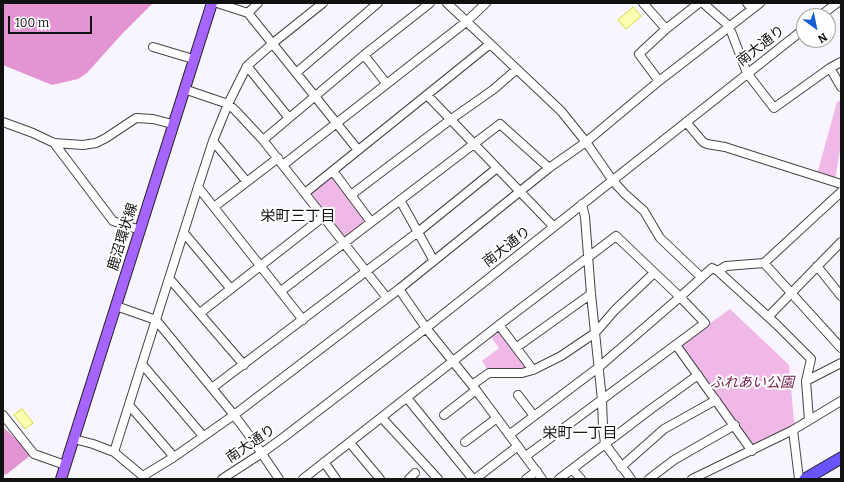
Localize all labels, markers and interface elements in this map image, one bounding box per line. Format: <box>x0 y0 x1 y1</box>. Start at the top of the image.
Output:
scale bar <box>10 8 94 34</box>
north arrow <box>796 8 836 48</box>
text: 100 m <box>15 16 49 30</box>
street label: 南大通り <box>734 22 788 70</box>
text: N <box>815 30 829 45</box>
street label: 鹿沼環状線 <box>105 201 141 273</box>
district label: 栄町三丁目 <box>261 208 335 226</box>
street label: 南大通り <box>480 223 534 271</box>
park label: ふれあい公園 <box>710 375 794 391</box>
street label: 南大通り <box>223 421 279 467</box>
district label: 栄町一丁目 <box>543 425 617 443</box>

